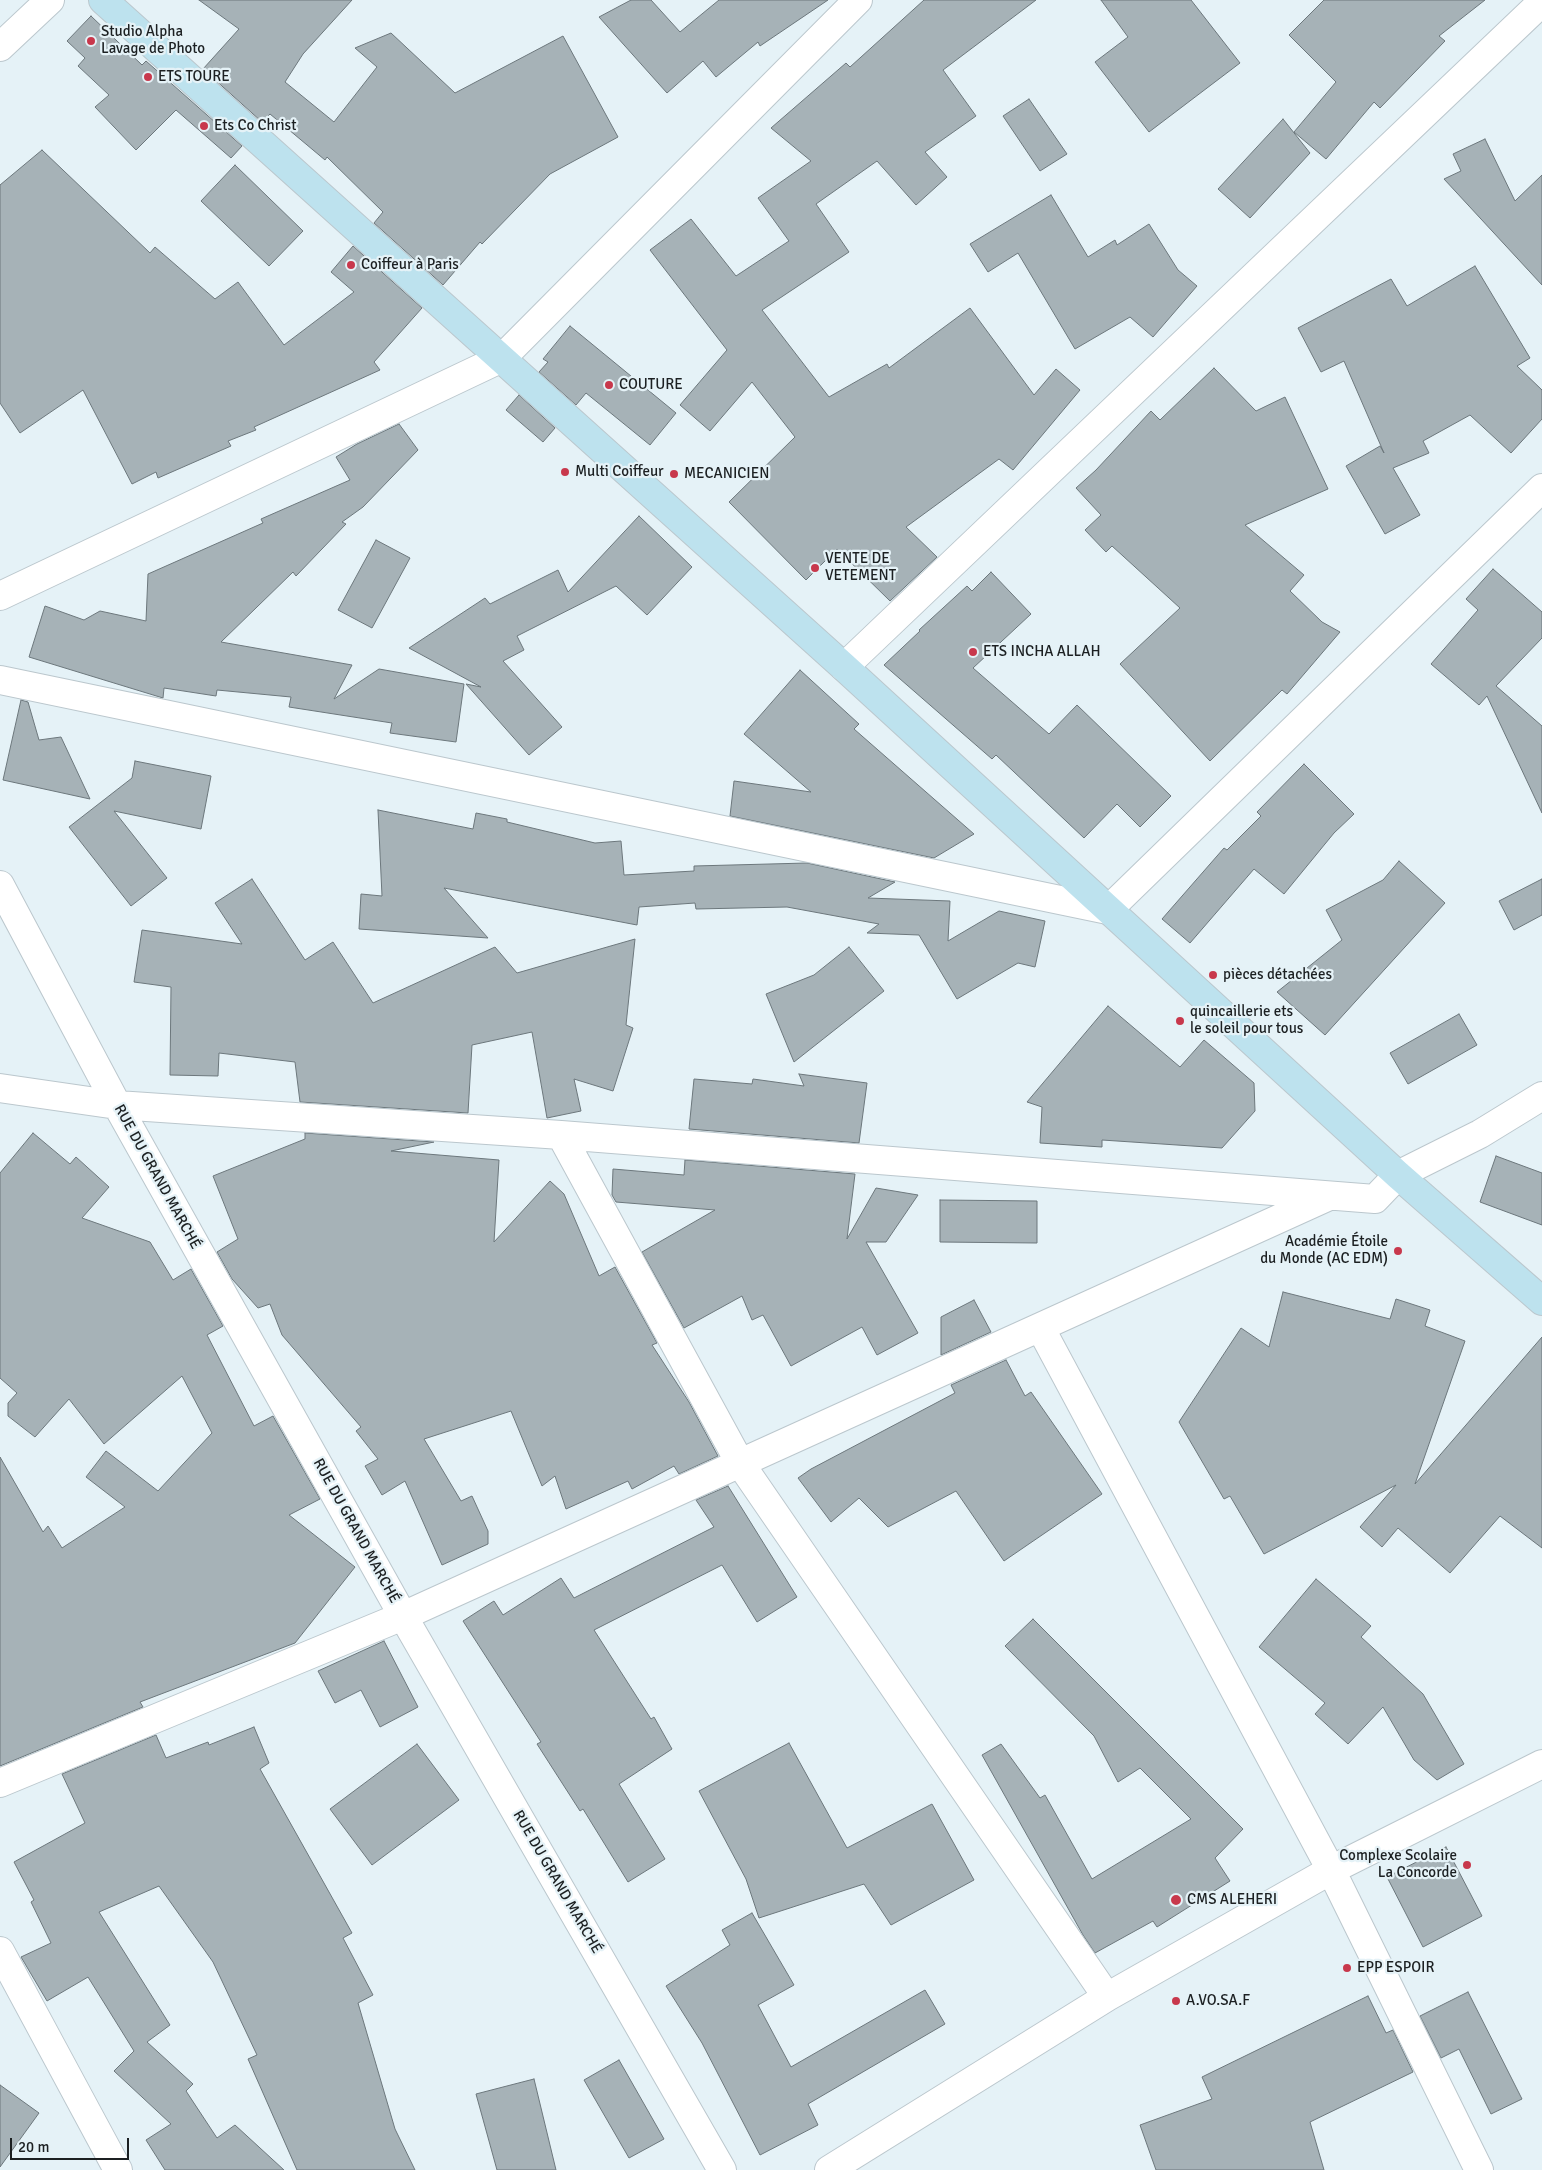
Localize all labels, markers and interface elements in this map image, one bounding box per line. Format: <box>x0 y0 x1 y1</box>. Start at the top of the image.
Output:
place label: Studio Alpha Lavage de Photo <box>101 23 205 58</box>
marker: Studio Alpha Lavage de Photo <box>85 35 97 47</box>
place label: ETS TOURE <box>158 68 230 86</box>
marker: ETS TOURE <box>142 71 154 83</box>
place label: Ets Co Christ <box>214 117 296 135</box>
marker: Ets Co Christ <box>198 120 210 132</box>
place label: Coiffeur à Paris <box>361 256 459 274</box>
marker: Coiffeur à Paris <box>345 259 357 271</box>
place label: COUTURE <box>619 376 683 394</box>
marker: COUTURE <box>603 379 615 391</box>
place label: Multi Coiffeur <box>575 463 664 481</box>
place label: MECANICIEN <box>684 465 769 483</box>
marker: Multi Coiffeur <box>559 466 571 478</box>
marker: MECANICIEN <box>668 468 680 480</box>
place label: VENTE DE VETEMENT <box>825 550 896 585</box>
marker: VENTE DE VETEMENT <box>809 562 821 574</box>
place label: ETS INCHA ALLAH <box>983 643 1101 661</box>
marker: ETS INCHA ALLAH <box>967 646 979 658</box>
place label: pièces détachées <box>1223 966 1332 984</box>
marker: pièces détachées <box>1207 969 1219 981</box>
place label: quincaillerie ets le soleil pour tous <box>1190 1003 1303 1038</box>
marker: quincaillerie ets le soleil pour tous <box>1174 1015 1186 1027</box>
street label: RUE DU GRAND MARCHÉ <box>110 1102 204 1252</box>
place label: Académie Étoile du Monde (AC EDM) <box>1260 1233 1388 1268</box>
marker: Académie Étoile du Monde (AC EDM) <box>1392 1245 1404 1257</box>
street label: RUE DU GRAND MARCHÉ <box>309 1456 403 1606</box>
street label: RUE DU GRAND MARCHÉ <box>509 1807 605 1957</box>
place label: Complexe Scolaire La Concorde <box>1339 1847 1457 1882</box>
marker: Complexe Scolaire La Concorde <box>1461 1859 1473 1871</box>
place label: CMS ALEHERI <box>1187 1891 1277 1909</box>
marker: CMS ALEHERI <box>1169 1893 1183 1907</box>
place label: EPP ESPOIR <box>1357 1959 1434 1977</box>
marker: EPP ESPOIR <box>1341 1962 1353 1974</box>
place label: A.VO.SA.F <box>1186 1992 1250 2010</box>
marker: A.VO.SA.F <box>1170 1995 1182 2007</box>
scale bar <box>12 2128 131 2160</box>
text: 20 m <box>18 2138 49 2156</box>

